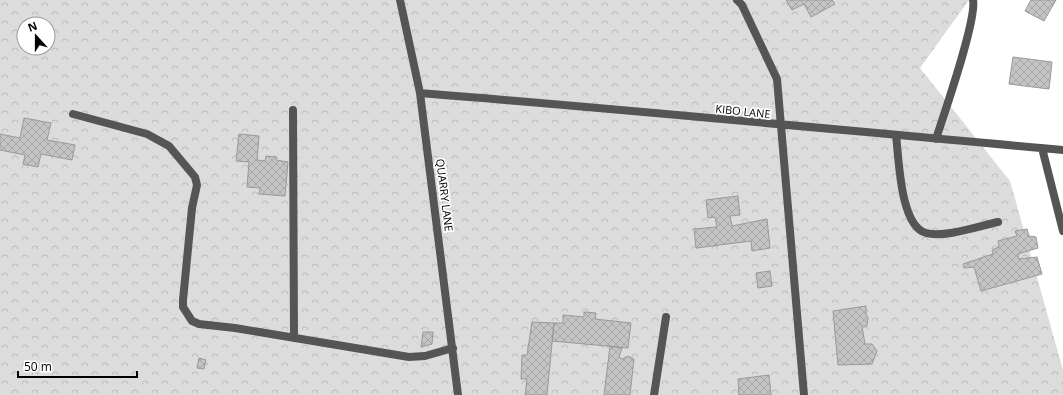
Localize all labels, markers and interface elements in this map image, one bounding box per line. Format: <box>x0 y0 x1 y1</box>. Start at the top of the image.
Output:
north arrow <box>16 16 56 56</box>
text: N <box>25 18 39 35</box>
street label: KIBO LANE <box>715 101 771 121</box>
street label: QUARRY LANE <box>433 158 457 232</box>
scale bar <box>18 353 137 379</box>
text: 50 m <box>24 358 52 375</box>

